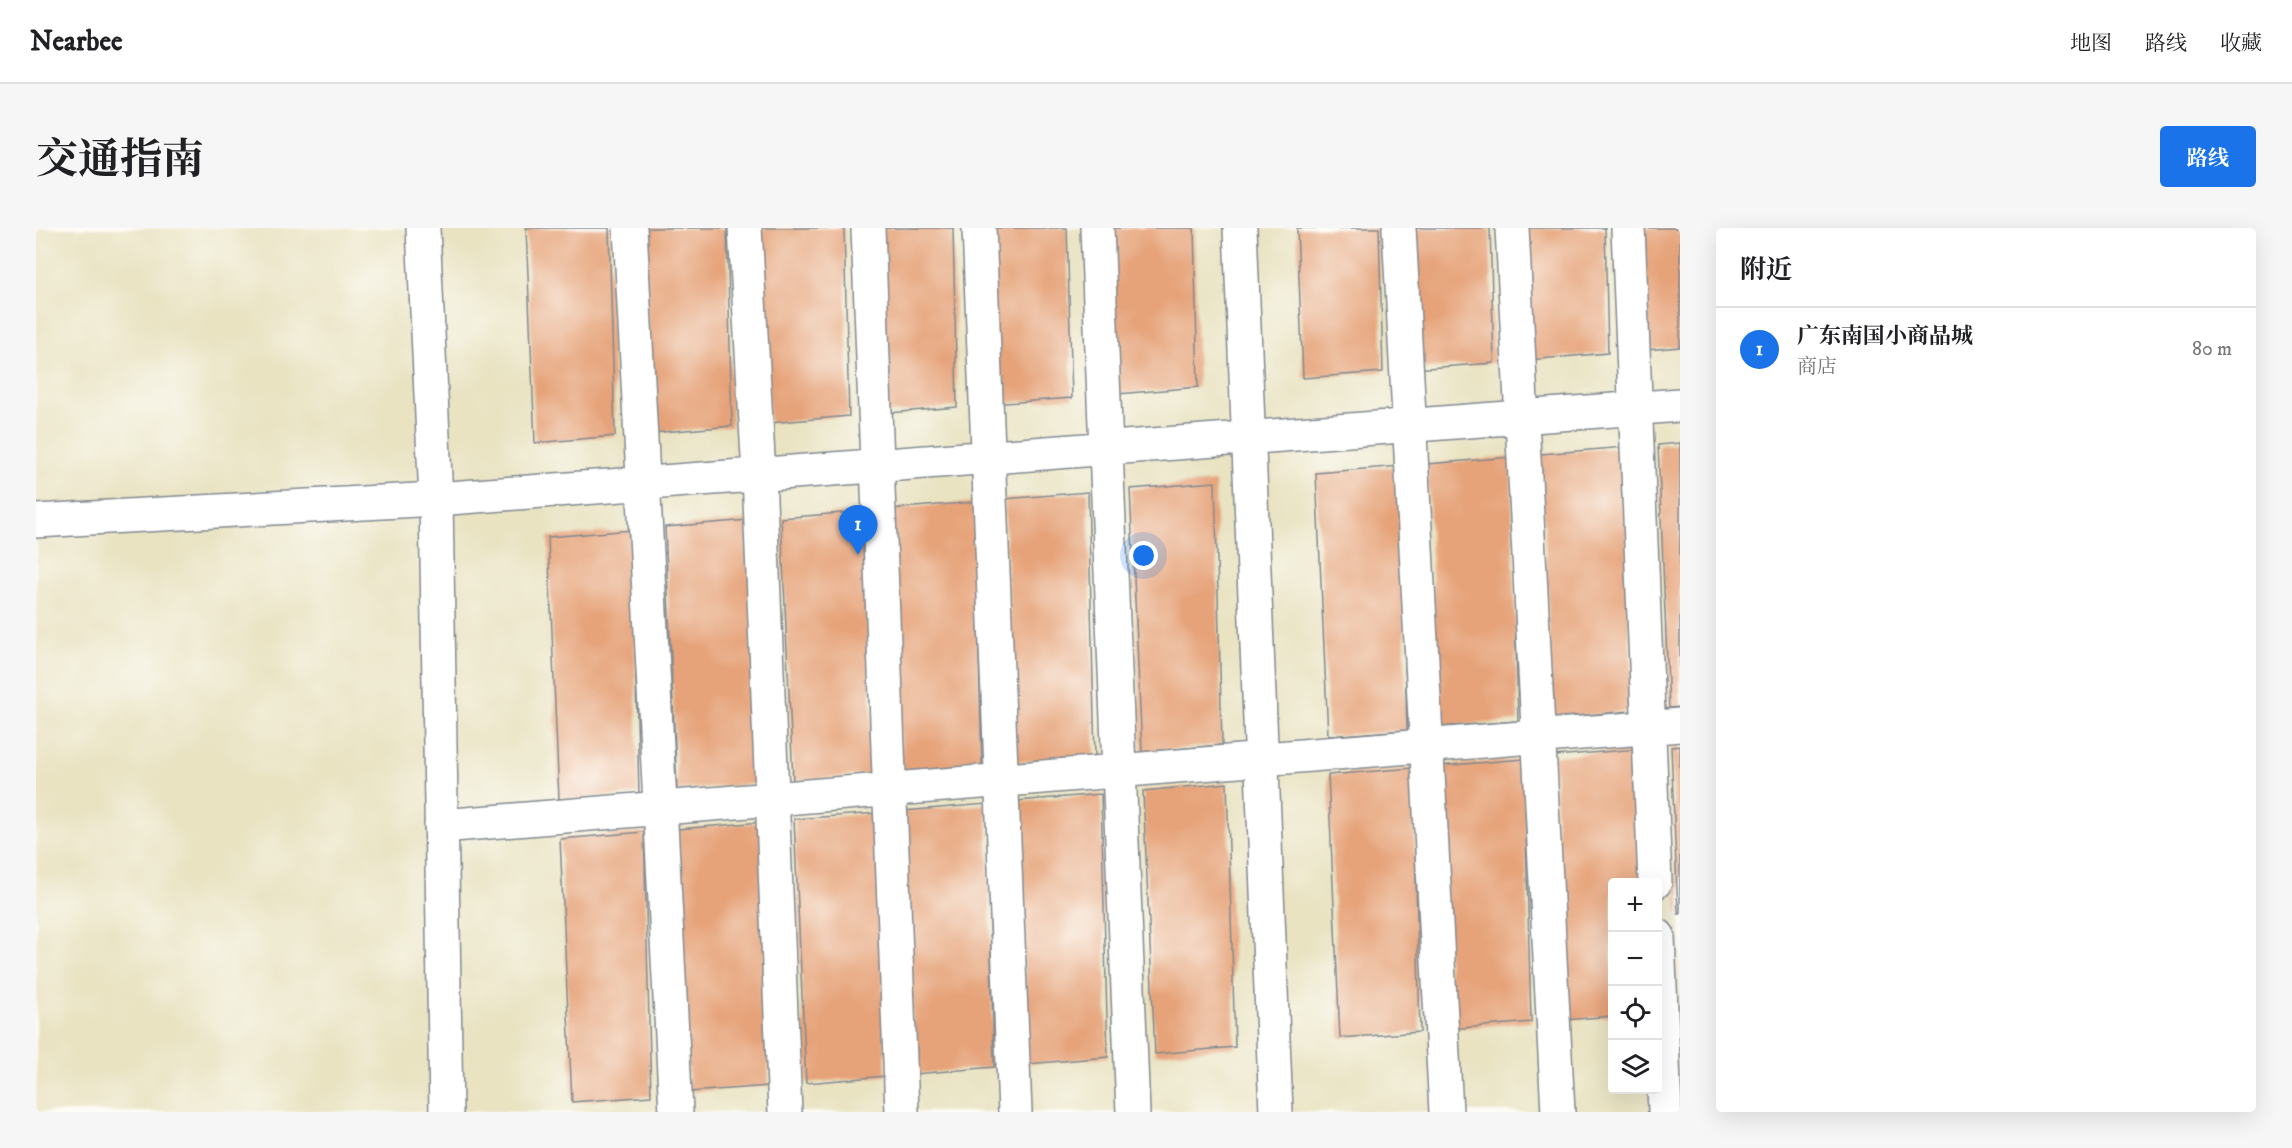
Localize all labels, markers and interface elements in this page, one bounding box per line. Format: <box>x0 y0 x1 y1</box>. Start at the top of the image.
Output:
text: Nearbee <box>30 24 123 59</box>
text: 地图 <box>2070 31 2112 57</box>
text: 路线 <box>2145 31 2187 57</box>
text: 收藏 <box>2220 31 2262 57</box>
button: 路线 <box>2160 126 2256 187</box>
text: 交通指南 <box>36 135 204 187</box>
text: 附近 <box>1740 254 1792 287</box>
text: 广东南国小商品城 <box>1797 323 1973 350</box>
text: 1 <box>1756 337 1763 362</box>
text: 80 m <box>2192 337 2232 362</box>
text: 商店 <box>1797 355 1837 380</box>
pin: 1 <box>838 506 878 555</box>
your location <box>1129 541 1158 570</box>
map controls <box>1608 878 1662 1094</box>
button: + <box>1608 878 1662 932</box>
button: − <box>1608 932 1662 986</box>
button: locate <box>1608 986 1662 1040</box>
button: layers <box>1608 1040 1662 1094</box>

